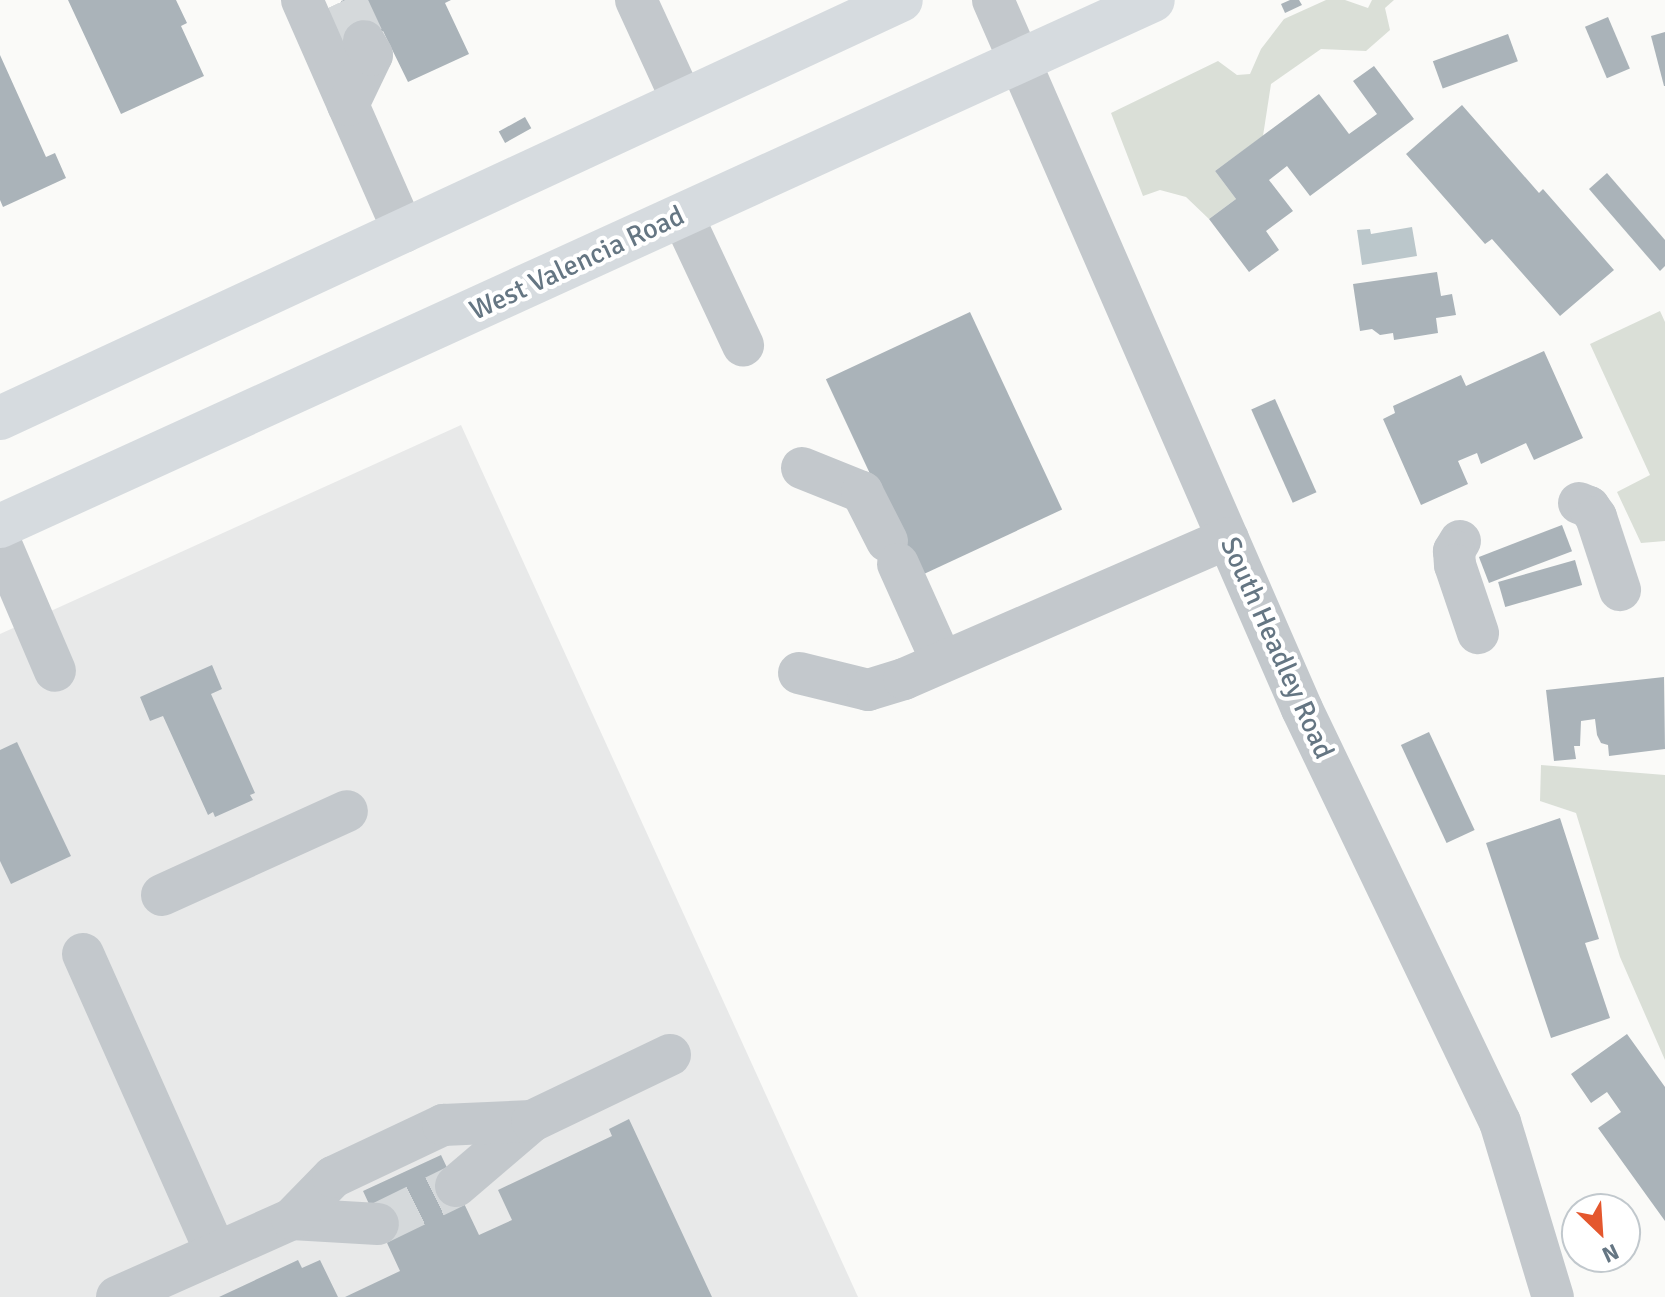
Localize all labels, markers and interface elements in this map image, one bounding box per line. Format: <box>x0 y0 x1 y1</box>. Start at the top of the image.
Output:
street label: West Valencia Road <box>464 199 690 327</box>
street label: South Headley Road <box>1213 532 1341 764</box>
north arrow <box>1561 1193 1641 1273</box>
text: N <box>1598 1238 1623 1269</box>

